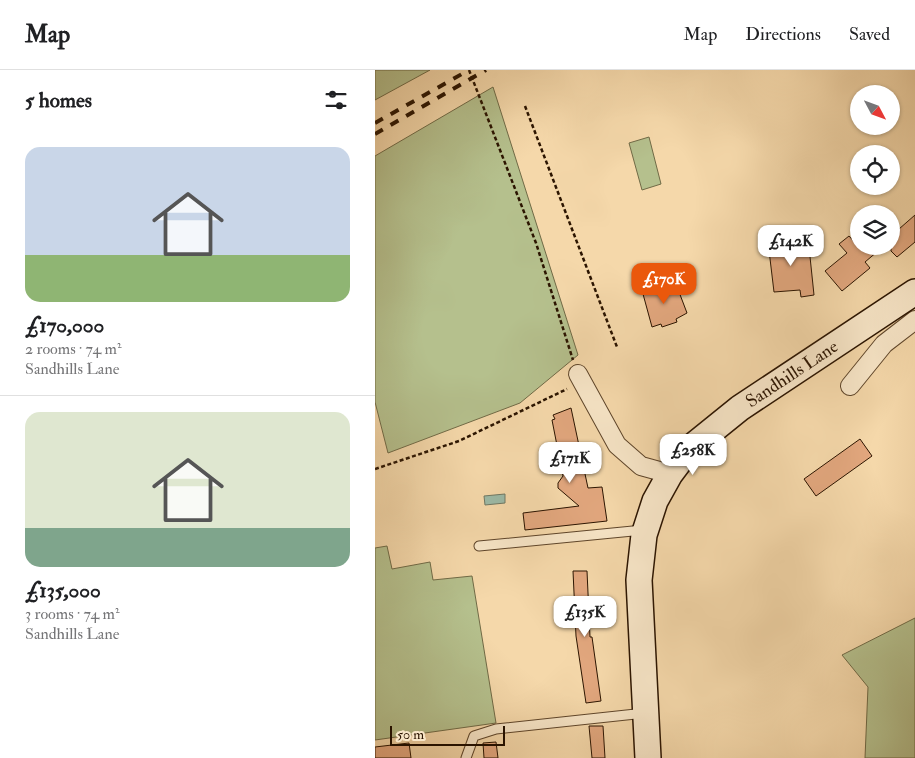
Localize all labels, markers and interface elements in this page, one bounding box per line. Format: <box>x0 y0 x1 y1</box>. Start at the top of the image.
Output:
text: Map <box>25 19 70 50</box>
text: Map <box>684 23 717 46</box>
text: Directions <box>745 23 821 46</box>
text: Saved <box>849 23 890 46</box>
north arrow <box>850 85 900 135</box>
map controls <box>850 85 900 255</box>
icon: filters <box>322 86 350 114</box>
text: 5 homes <box>25 87 92 114</box>
button: locate <box>850 145 900 195</box>
icon: home <box>143 179 233 269</box>
button: layers <box>850 205 900 255</box>
pin: £142K <box>756 224 826 267</box>
text: £142K <box>769 231 813 251</box>
pin: £170K <box>629 262 699 305</box>
text: £170K <box>642 269 686 289</box>
text: £170,000 <box>25 312 104 339</box>
street label: Sandhills Lane <box>741 335 843 413</box>
text: 2 rooms · 74 m² <box>25 339 121 359</box>
text: Sandhills Lane <box>25 359 119 379</box>
pin: £258K <box>658 434 728 476</box>
text: £258K <box>671 440 715 460</box>
pin: £171K <box>535 442 605 484</box>
icon: home <box>143 445 233 535</box>
text: £171K <box>550 448 590 468</box>
text: £135,000 <box>25 577 101 604</box>
pin: £135K <box>550 596 620 638</box>
text: £135K <box>565 602 605 622</box>
text: 3 rooms · 74 m² <box>25 604 119 624</box>
text: Sandhills Lane <box>25 624 119 644</box>
scale bar <box>390 723 505 746</box>
text: 50 m <box>397 726 424 743</box>

